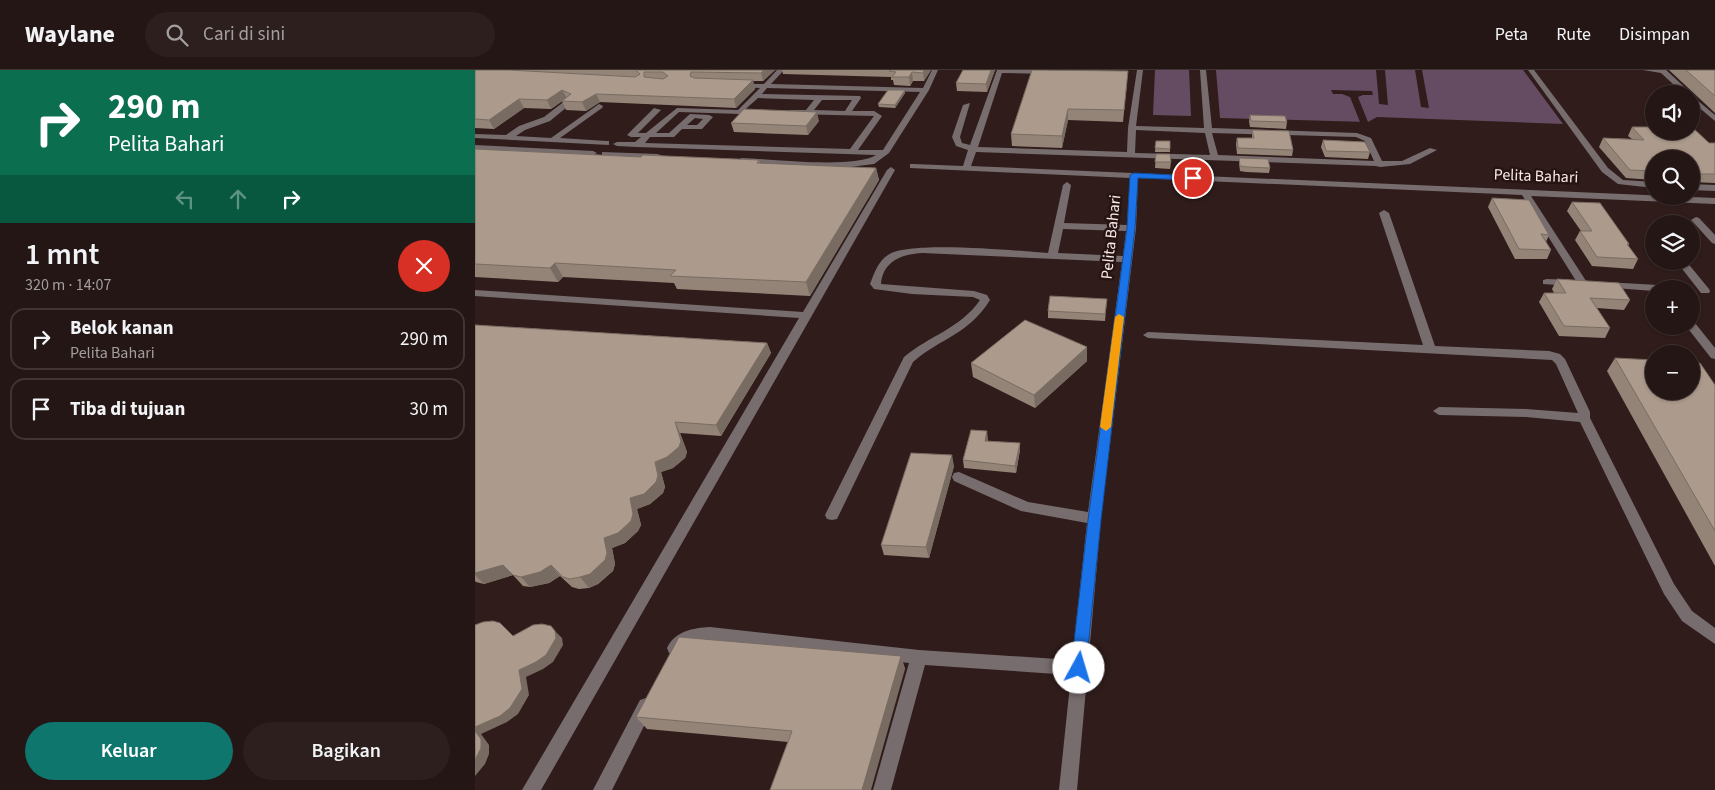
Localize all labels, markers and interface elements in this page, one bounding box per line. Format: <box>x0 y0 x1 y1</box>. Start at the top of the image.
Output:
search box <box>145 12 495 57</box>
text: Waylane <box>25 17 115 52</box>
icon: search <box>163 21 191 49</box>
text: Cari di sini <box>203 21 285 48</box>
text: Peta <box>1495 22 1528 47</box>
text: Rute <box>1556 22 1591 47</box>
text: Disimpan <box>1619 22 1690 47</box>
text: 290 m <box>108 82 200 132</box>
map controls <box>1645 85 1700 400</box>
button: sound <box>1645 85 1700 140</box>
icon: right <box>25 90 90 155</box>
text: Pelita Bahari <box>108 128 224 160</box>
button: search <box>1645 150 1700 205</box>
pin <box>1172 157 1214 199</box>
icon: arrive <box>1179 164 1207 192</box>
street label: Pelita Bahari <box>1493 164 1579 188</box>
icon: left <box>171 185 199 213</box>
icon: ahead <box>224 185 252 213</box>
icon: right <box>277 185 305 213</box>
street label: Pelita Bahari <box>1096 194 1126 280</box>
button: layers <box>1645 215 1700 270</box>
text: 1 mnt <box>25 233 99 276</box>
button: close <box>398 240 450 292</box>
text: 320 m · 14:07 <box>25 274 112 296</box>
button: + <box>1645 280 1700 335</box>
text: Belok kanan <box>70 315 174 342</box>
icon: right <box>27 325 55 353</box>
text: 290 m <box>400 326 448 353</box>
text: Pelita Bahari <box>70 342 155 364</box>
button: − <box>1645 345 1700 400</box>
icon: arrive <box>27 395 55 423</box>
text: Tiba di tujuan <box>70 396 185 423</box>
text: 30 m <box>410 396 448 423</box>
position arrow <box>1052 641 1104 693</box>
button: Keluar <box>25 722 233 780</box>
button: Bagikan <box>243 722 450 780</box>

